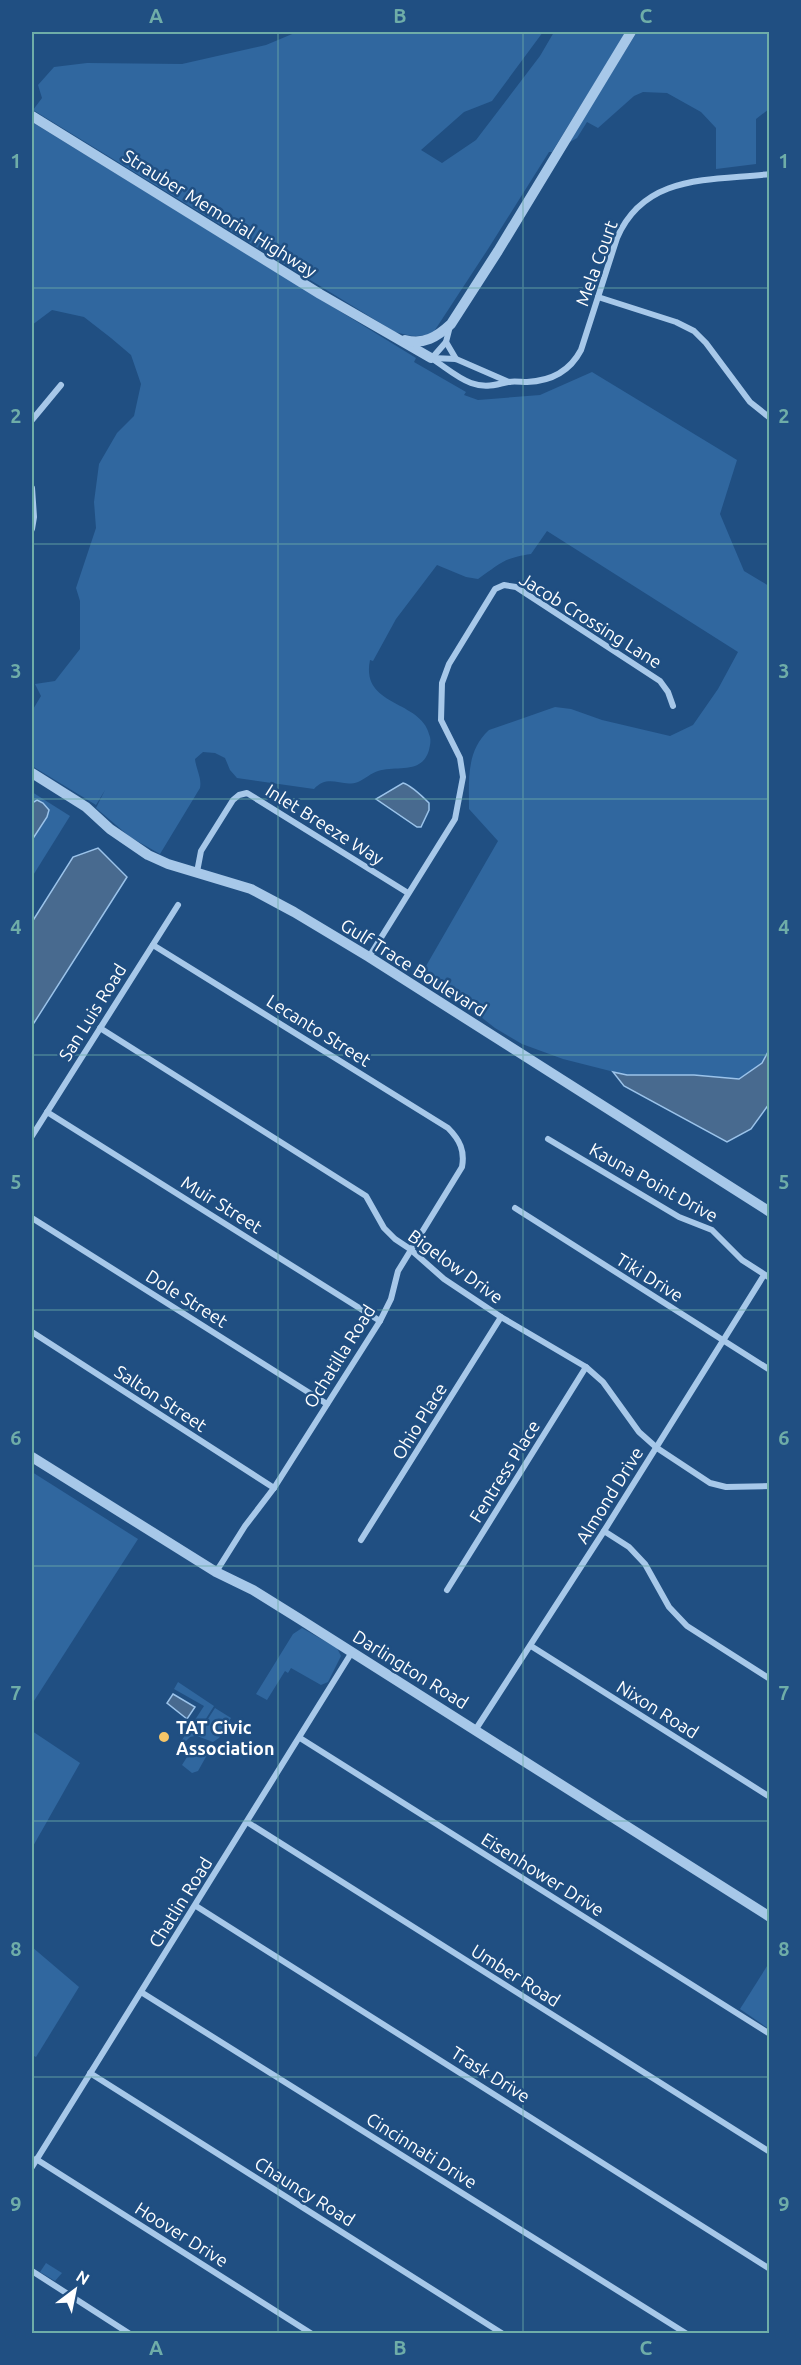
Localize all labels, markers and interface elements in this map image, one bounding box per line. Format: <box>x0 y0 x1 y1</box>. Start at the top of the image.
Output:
text: A <box>149 4 163 27</box>
text: B <box>393 4 407 27</box>
text: C <box>640 4 653 27</box>
street label: Strauber Memorial Highway <box>119 145 321 281</box>
text: 1 <box>10 149 22 172</box>
text: 1 <box>778 149 790 172</box>
street label: Mela Court <box>571 218 621 308</box>
text: 2 <box>10 404 22 427</box>
text: 2 <box>778 404 790 427</box>
street label: Jacob Crossing Lane <box>516 568 666 672</box>
text: 3 <box>10 659 22 682</box>
text: 3 <box>778 659 790 682</box>
street label: Inlet Breeze Way <box>262 780 388 868</box>
street label: Gulf Trace Boulevard <box>337 914 491 1020</box>
text: 4 <box>10 915 22 938</box>
text: 4 <box>778 915 790 938</box>
street label: San Luis Road <box>54 960 130 1064</box>
street label: Lecanto Street <box>263 990 375 1070</box>
street label: Kauna Point Drive <box>586 1138 722 1226</box>
text: 5 <box>10 1170 22 1193</box>
text: 5 <box>778 1170 790 1193</box>
street label: Muir Street <box>178 1171 266 1237</box>
street label: Bigelow Drive <box>405 1225 507 1307</box>
street label: Tiki Drive <box>613 1249 687 1305</box>
street label: Dole Street <box>143 1265 231 1331</box>
street label: Ochatilla Road <box>299 1301 379 1411</box>
street label: Salton Street <box>111 1361 211 1435</box>
street label: Ohio Place <box>388 1379 450 1463</box>
street label: Fentress Place <box>465 1416 543 1526</box>
text: 6 <box>10 1426 22 1449</box>
text: 6 <box>778 1426 790 1449</box>
street label: Almond Drive <box>571 1443 647 1547</box>
street label: Darlington Road <box>350 1626 472 1712</box>
street label: Nixon Road <box>613 1676 703 1742</box>
text: 7 <box>10 1681 22 1704</box>
text: 7 <box>778 1681 790 1704</box>
place label: TAT Civic Association <box>176 1717 274 1758</box>
marker: TAT Civic Association <box>157 1730 171 1744</box>
street label: Eisenhower Drive <box>478 1828 608 1920</box>
street label: Chatlin Road <box>144 1853 216 1951</box>
text: 8 <box>10 1937 22 1960</box>
text: 8 <box>778 1937 790 1960</box>
street label: Umber Road <box>468 1940 564 2010</box>
street label: Trask Drive <box>448 2042 534 2106</box>
street label: Cincinnati Drive <box>363 2108 481 2192</box>
street label: Chauncy Road <box>251 2152 359 2230</box>
text: 9 <box>10 2192 22 2215</box>
text: 9 <box>778 2192 790 2215</box>
street label: Hoover Drive <box>132 2198 232 2270</box>
north arrow <box>45 2260 105 2320</box>
text: N <box>73 2266 93 2288</box>
text: A <box>149 2336 163 2359</box>
text: B <box>393 2336 407 2359</box>
text: C <box>640 2336 653 2359</box>

